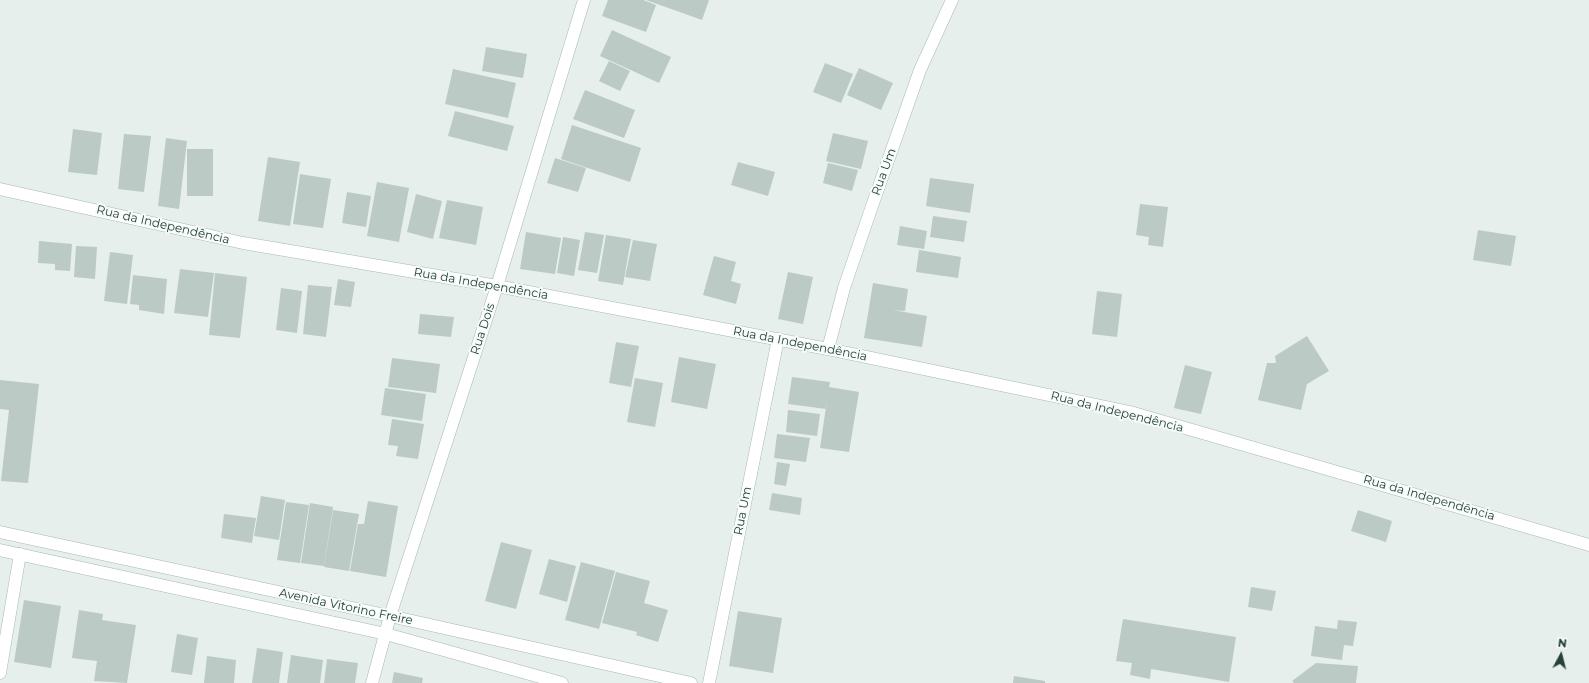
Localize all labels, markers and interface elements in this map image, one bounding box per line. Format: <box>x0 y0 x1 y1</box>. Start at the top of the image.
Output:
street label: Rua Um <box>869 146 899 198</box>
street label: Rua da Independência <box>95 203 231 247</box>
street label: Rua da Independência <box>413 265 549 303</box>
street label: Rua Dois <box>468 301 498 357</box>
street label: Rua da Independência <box>732 324 868 364</box>
street label: Rua da Independência <box>1049 389 1185 435</box>
street label: Rua da Independência <box>1361 472 1497 524</box>
street label: Rua Um <box>731 485 755 537</box>
street label: Avenida Vitorino Freire <box>278 586 414 628</box>
north arrow <box>1541 635 1581 675</box>
text: N <box>1557 636 1568 651</box>

